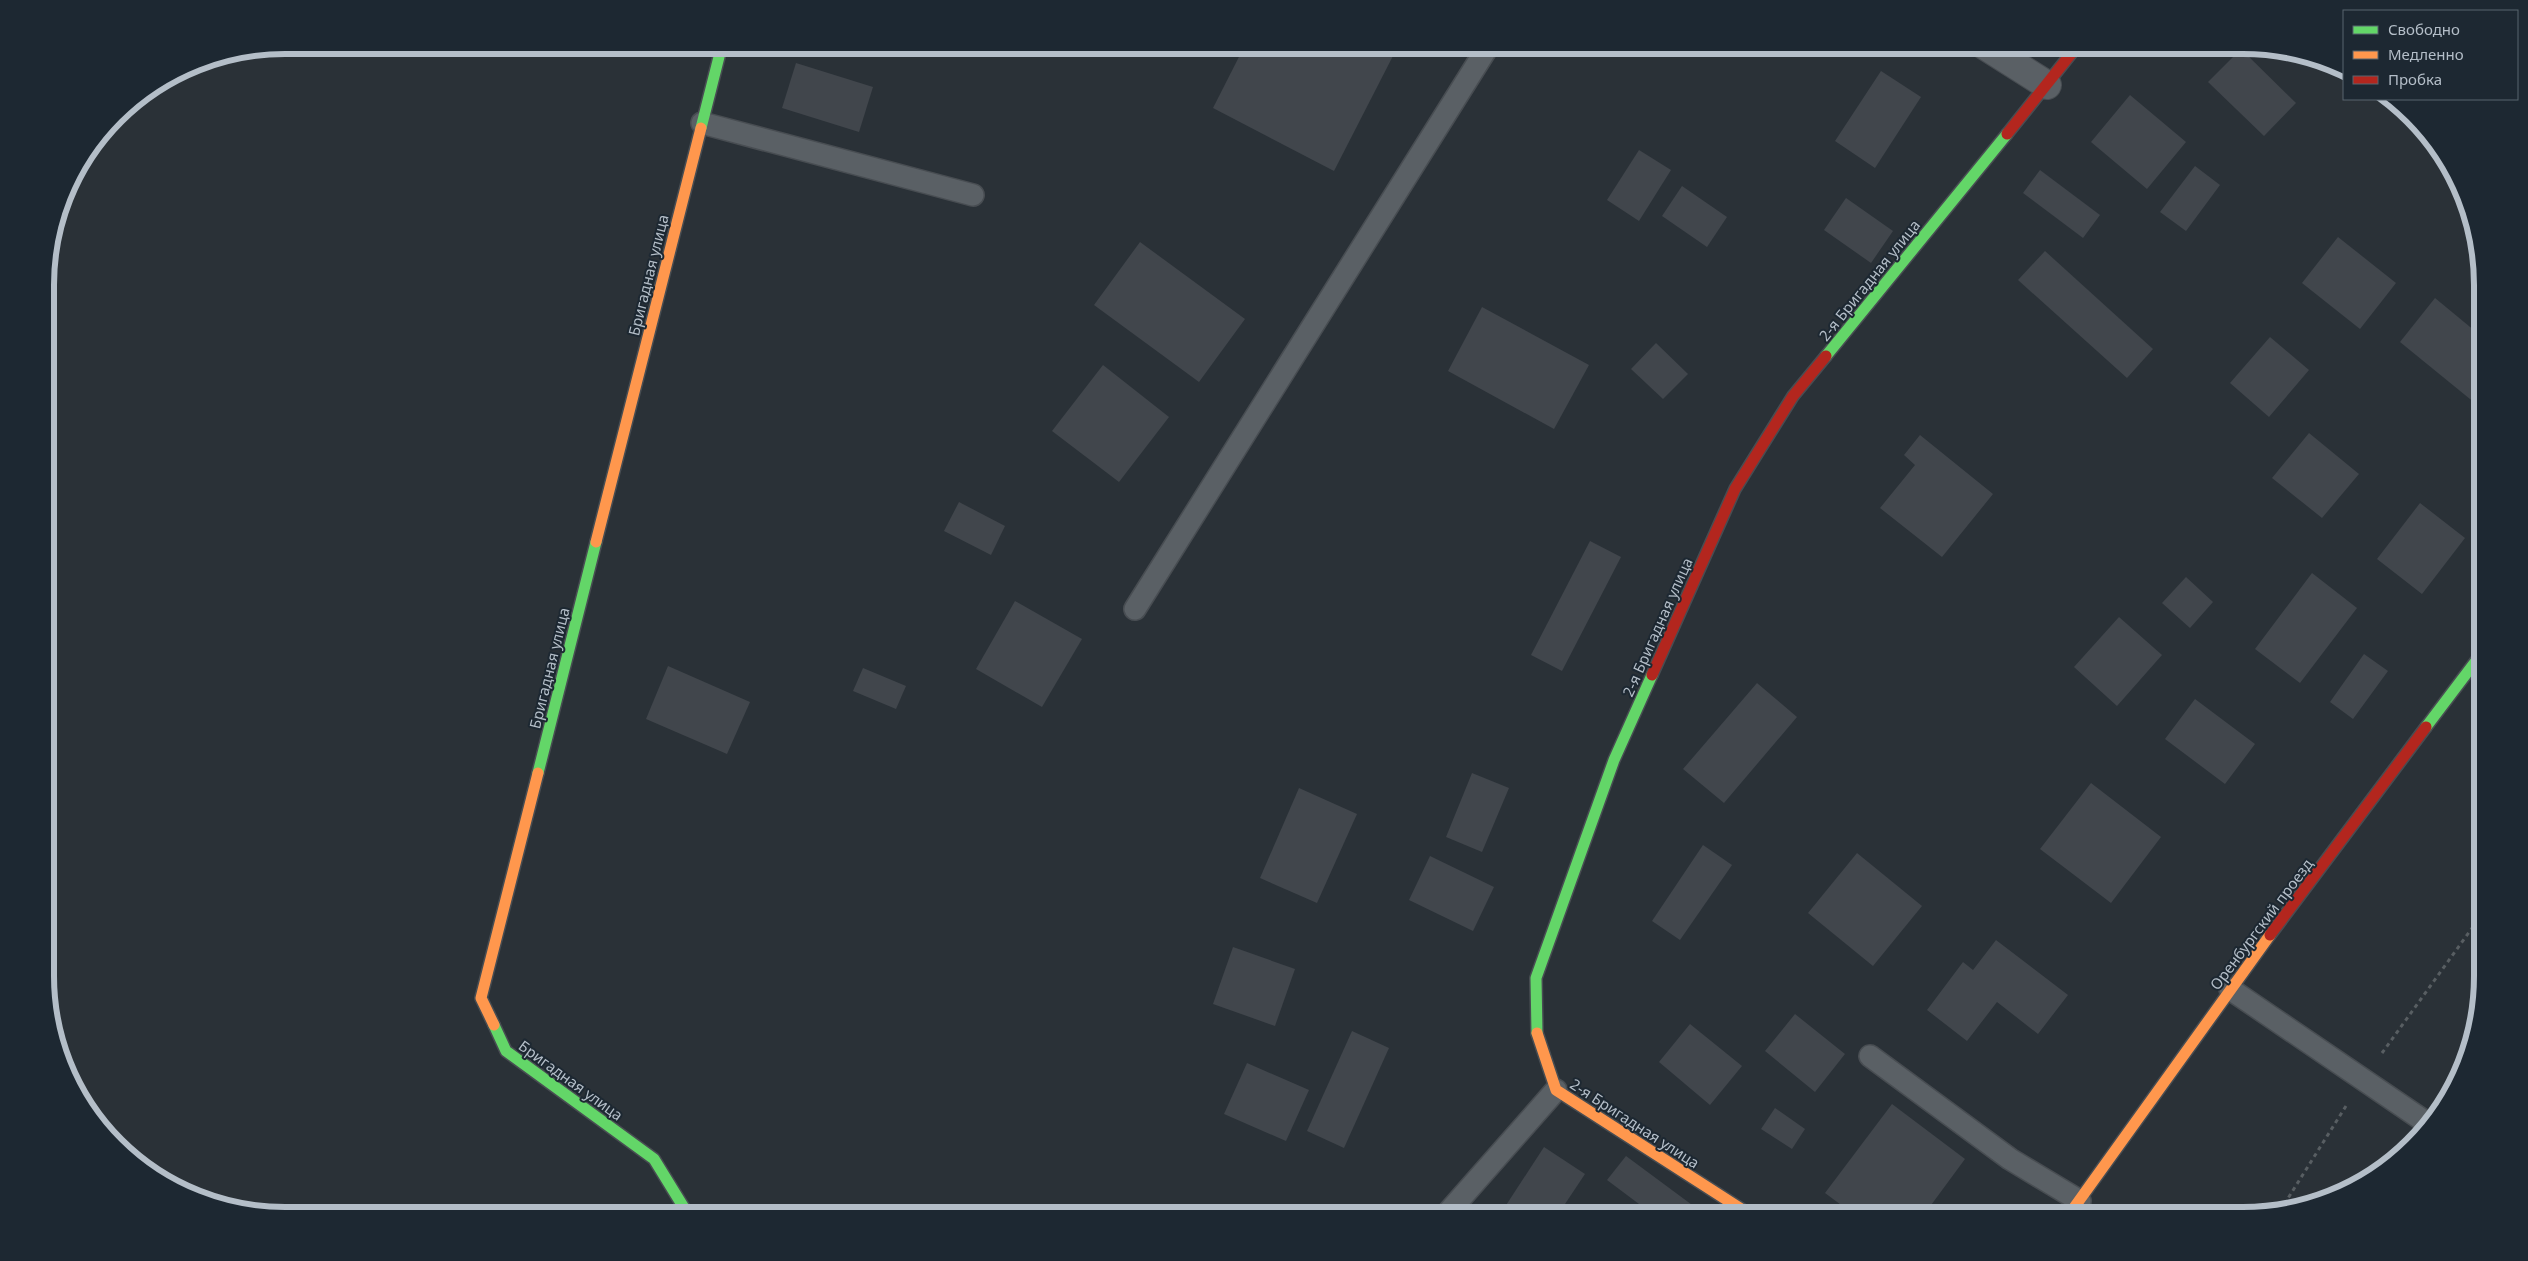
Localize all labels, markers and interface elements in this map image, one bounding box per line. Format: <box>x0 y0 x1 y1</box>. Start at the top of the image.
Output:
legend <box>2343 10 2518 100</box>
text: Свободно <box>2388 19 2460 39</box>
text: Медленно <box>2388 44 2464 64</box>
text: Пробка <box>2388 69 2442 89</box>
street label: Бригадная улица <box>623 212 673 338</box>
street label: 2-я Бригадная улица <box>1814 215 1924 345</box>
street label: 2-я Бригадная улица <box>1617 554 1697 700</box>
street label: Бригадная улица <box>524 605 574 731</box>
street label: Оренбургский проезд <box>2205 854 2317 994</box>
street label: Бригадная улица <box>515 1035 627 1125</box>
street label: 2-я Бригадная улица <box>1567 1074 1703 1172</box>

